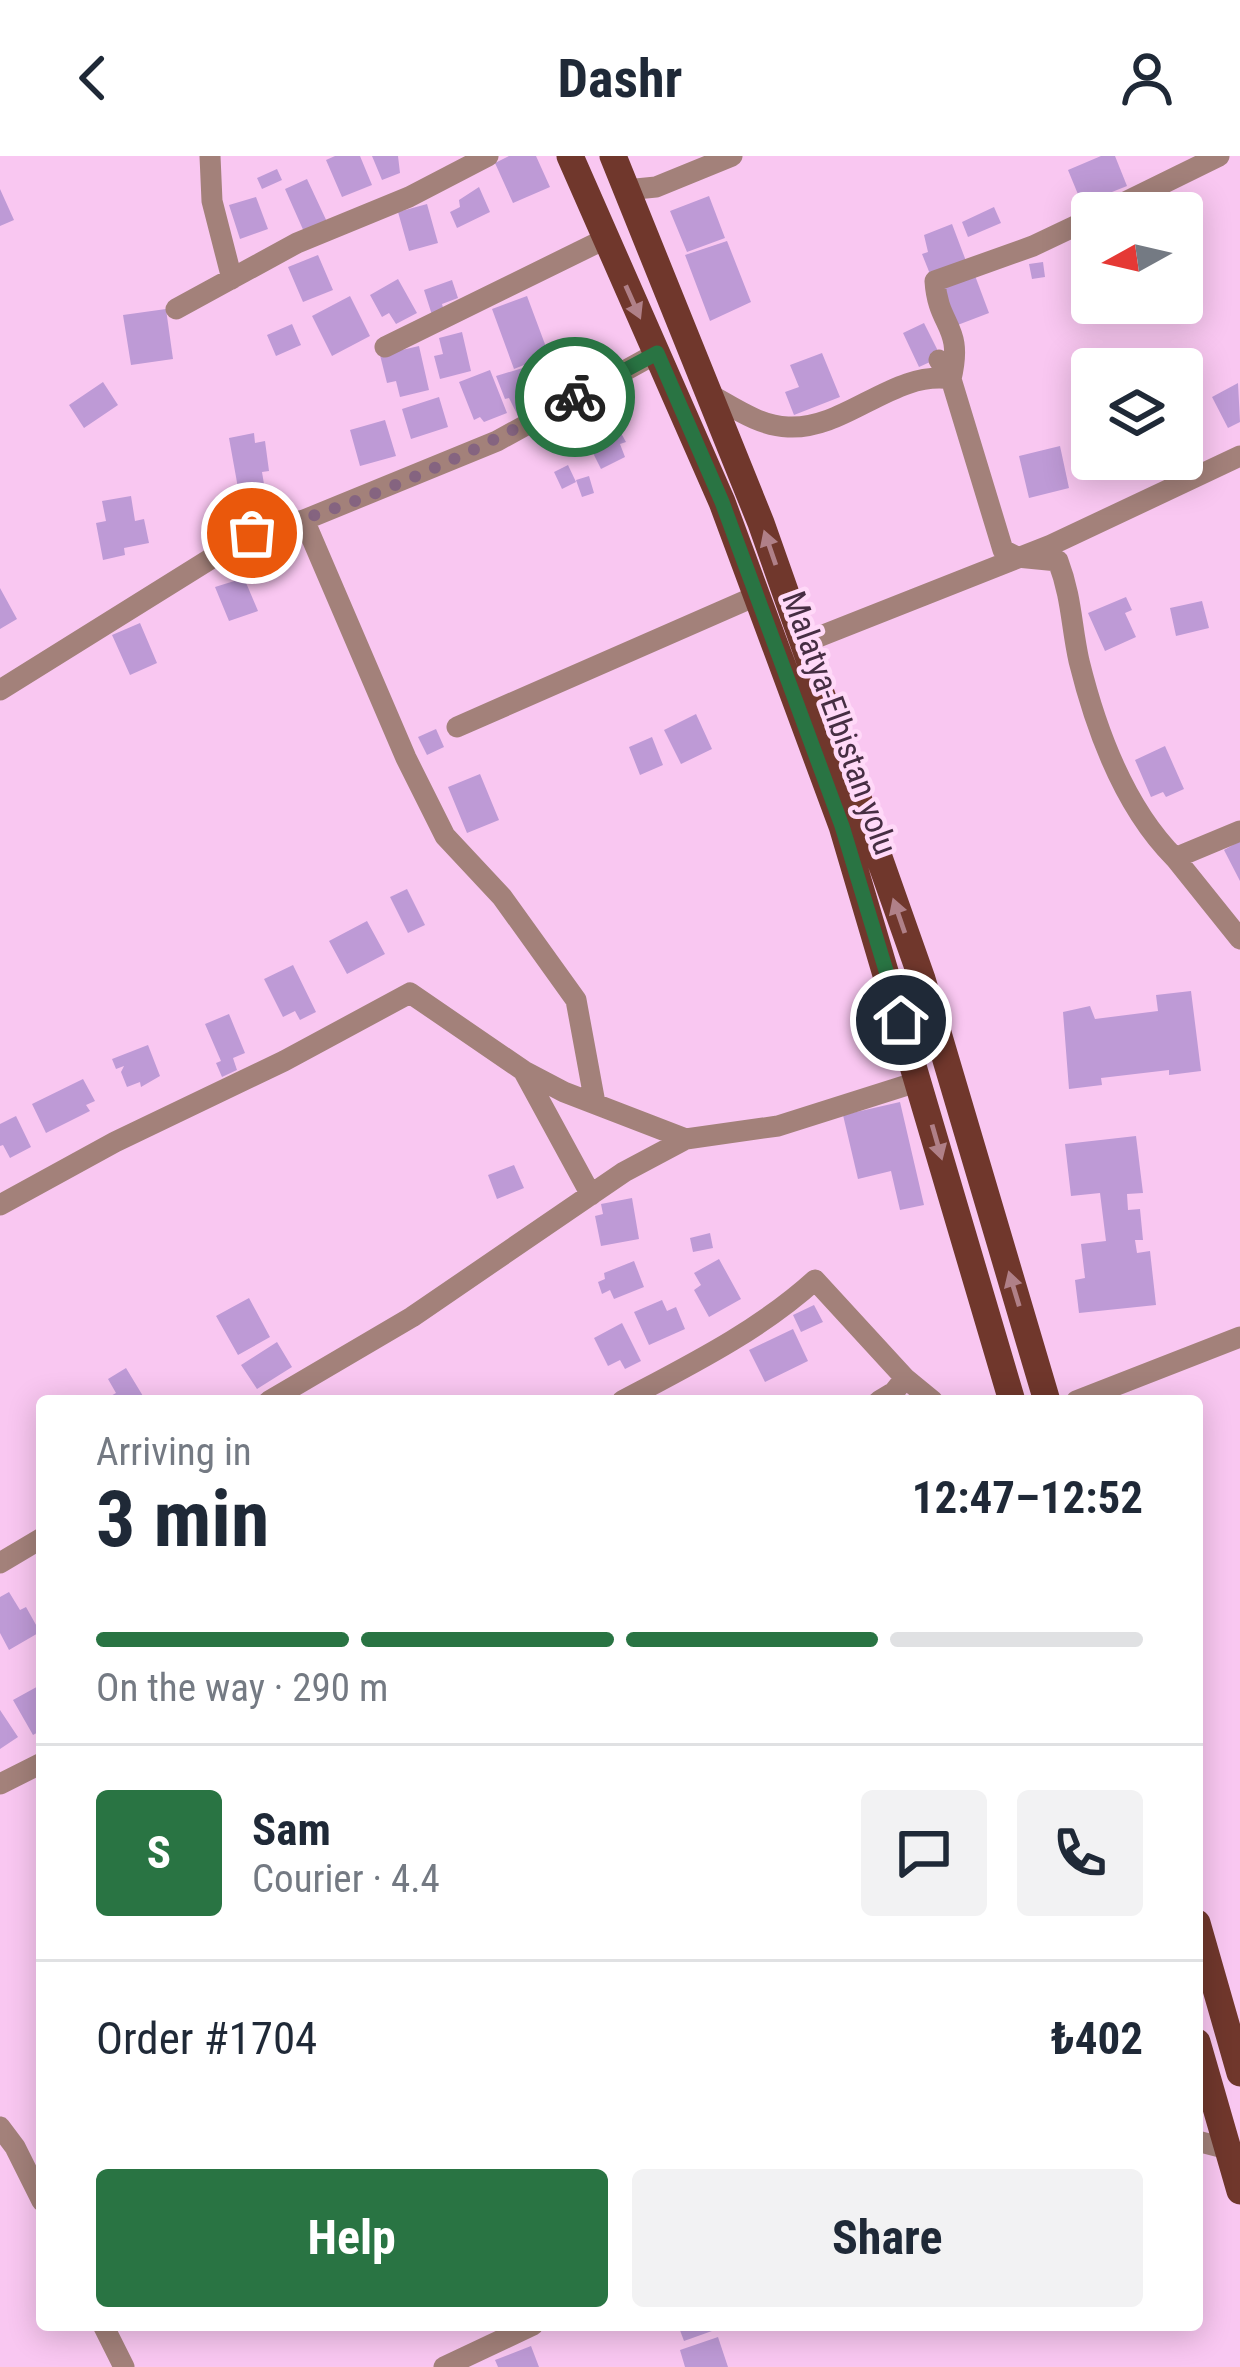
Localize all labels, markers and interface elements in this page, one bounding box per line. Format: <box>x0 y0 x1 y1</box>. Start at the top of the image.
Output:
icon: back <box>60 45 126 111</box>
icon: person <box>1114 45 1180 111</box>
text: Dashr <box>558 47 682 110</box>
north arrow <box>1071 192 1203 324</box>
map controls <box>1071 192 1203 480</box>
one-way arrow <box>624 285 644 320</box>
courier <box>515 337 635 457</box>
button: layers <box>1071 348 1203 480</box>
icon: bike <box>542 364 608 430</box>
pin <box>201 482 303 584</box>
icon: bag <box>219 500 285 566</box>
one-way arrow <box>760 530 778 566</box>
street label: Malatya-Elbistan yolu <box>774 586 906 860</box>
one-way arrow <box>889 898 907 934</box>
pin <box>850 969 952 1071</box>
icon: home <box>868 987 934 1053</box>
one-way arrow <box>929 1124 947 1160</box>
one-way arrow <box>1004 1270 1022 1307</box>
text: Arriving in <box>96 1429 252 1475</box>
text: 12:47–12:52 <box>912 1471 1143 1524</box>
text: 3 min <box>96 1474 269 1565</box>
text: On the way · 290 m <box>96 1665 388 1711</box>
button: chat <box>861 1790 987 1916</box>
button: phone <box>1017 1790 1143 1916</box>
text: Sam <box>252 1803 331 1856</box>
text: S <box>147 1826 171 1879</box>
text: Courier · 4.4 <box>252 1856 440 1902</box>
text: Order #1704 <box>96 2012 317 2065</box>
text: ₺402 <box>1051 2012 1143 2065</box>
button: Help <box>96 2169 608 2307</box>
button: Share <box>632 2169 1143 2307</box>

